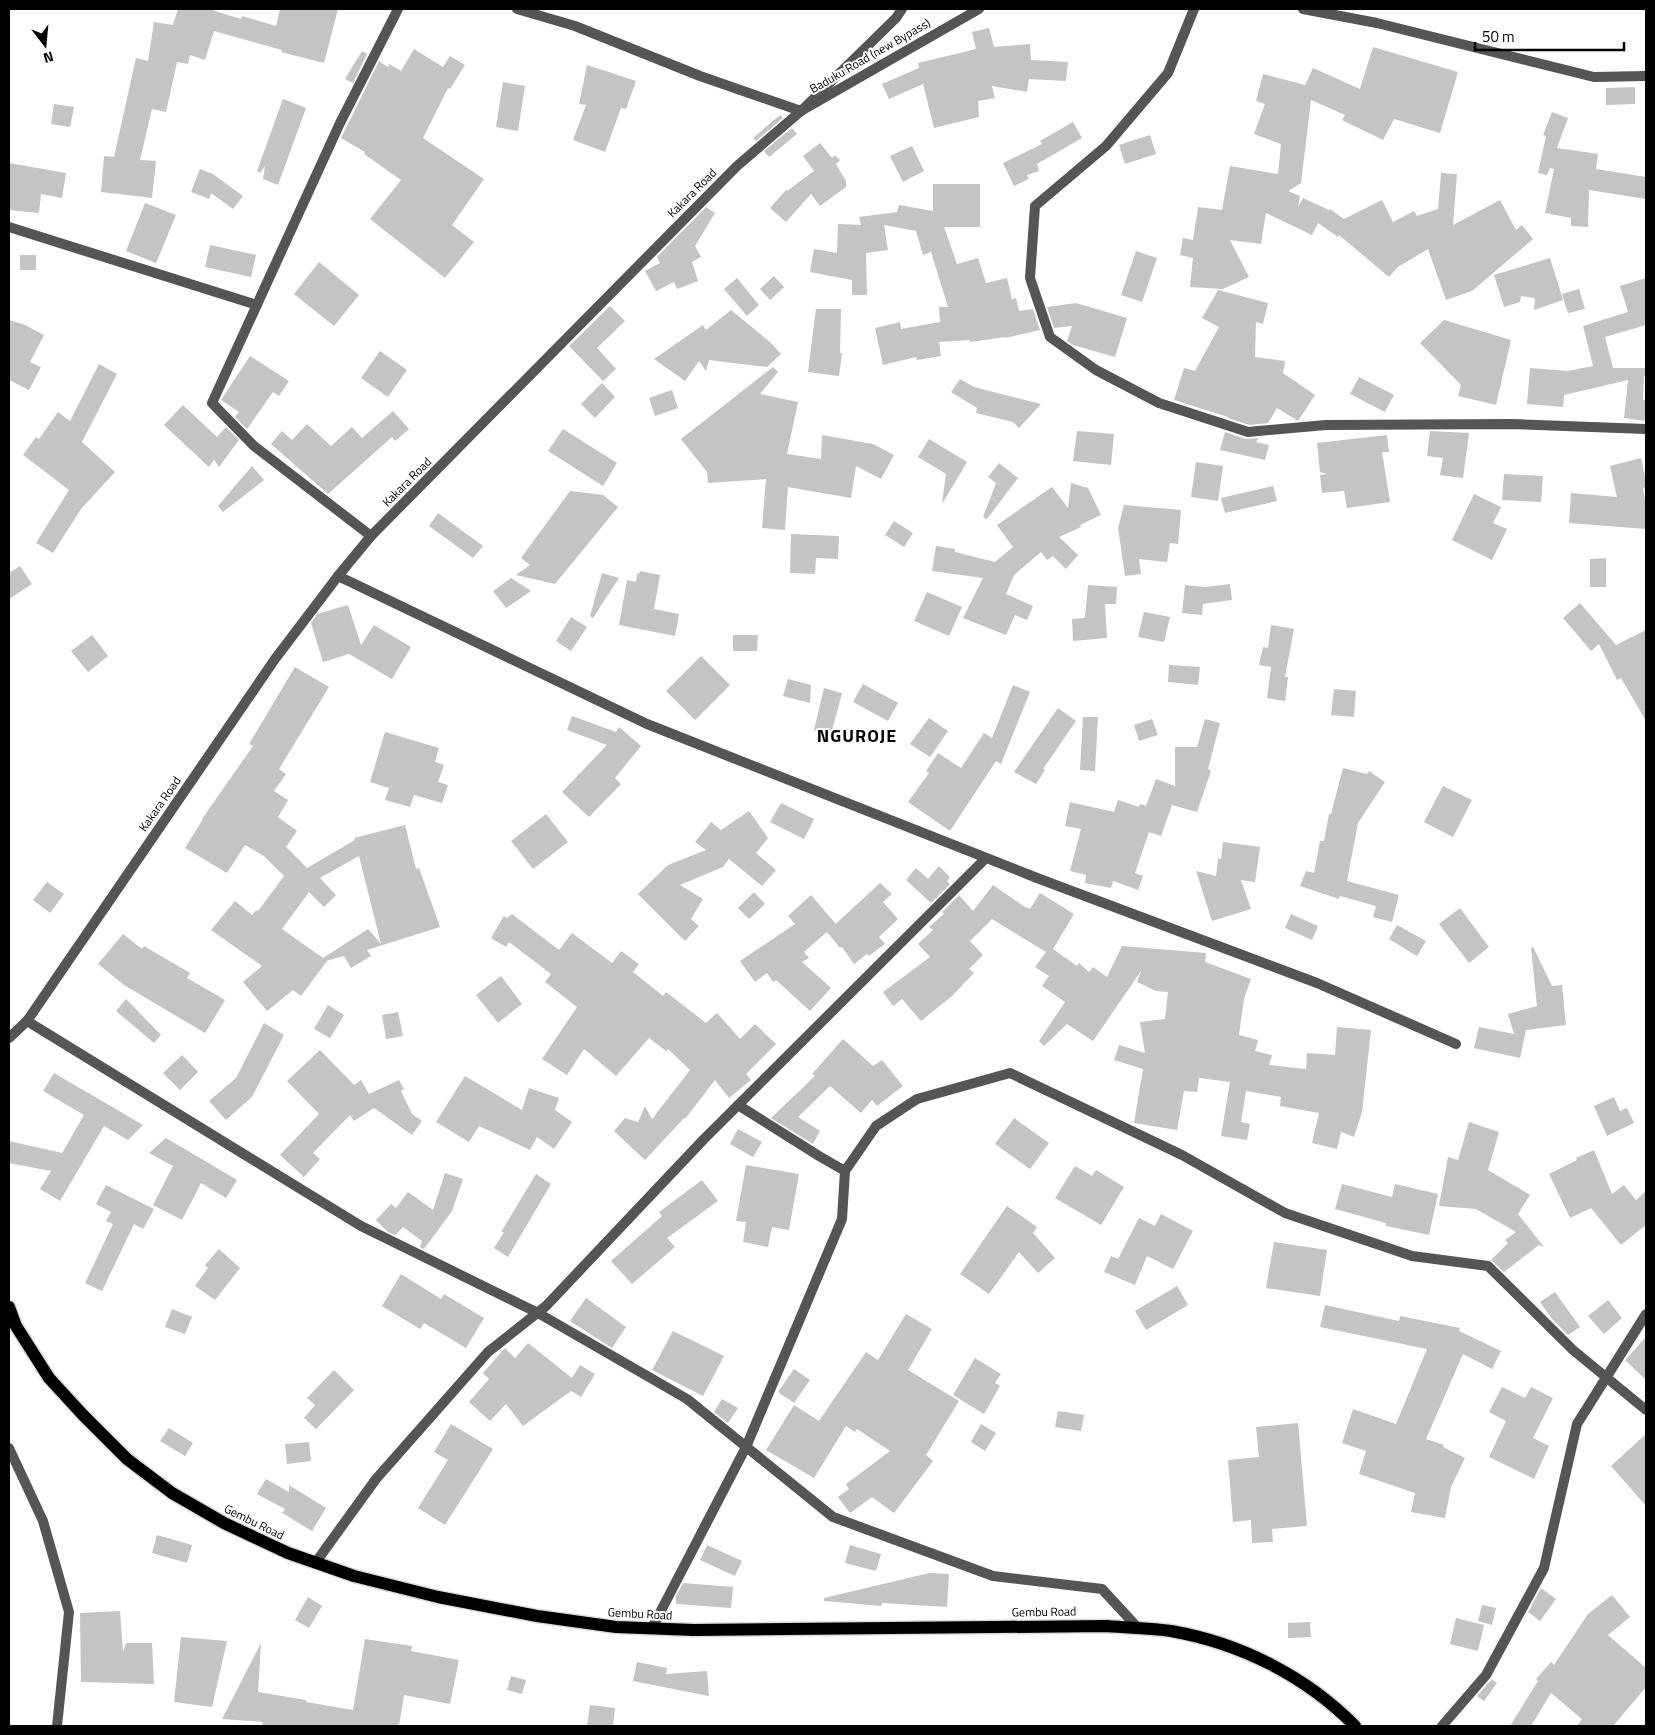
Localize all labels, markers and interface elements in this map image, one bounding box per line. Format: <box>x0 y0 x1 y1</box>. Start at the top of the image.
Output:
street label: Baduku Road (new Bypass) <box>806 13 934 98</box>
north arrow <box>20 20 70 70</box>
scale bar <box>1475 20 1624 52</box>
text: 50 m <box>1482 25 1515 48</box>
text: N <box>41 47 56 69</box>
street label: Kakara Road <box>663 164 721 222</box>
street label: Kakara Road <box>378 453 436 511</box>
district label: NGUROJE <box>817 722 897 749</box>
street label: Kakara Road <box>134 772 186 835</box>
street label: Gembu Road <box>221 1499 288 1544</box>
street label: Gembu Road <box>1011 1601 1077 1622</box>
street label: Gembu Road <box>607 1602 673 1625</box>

